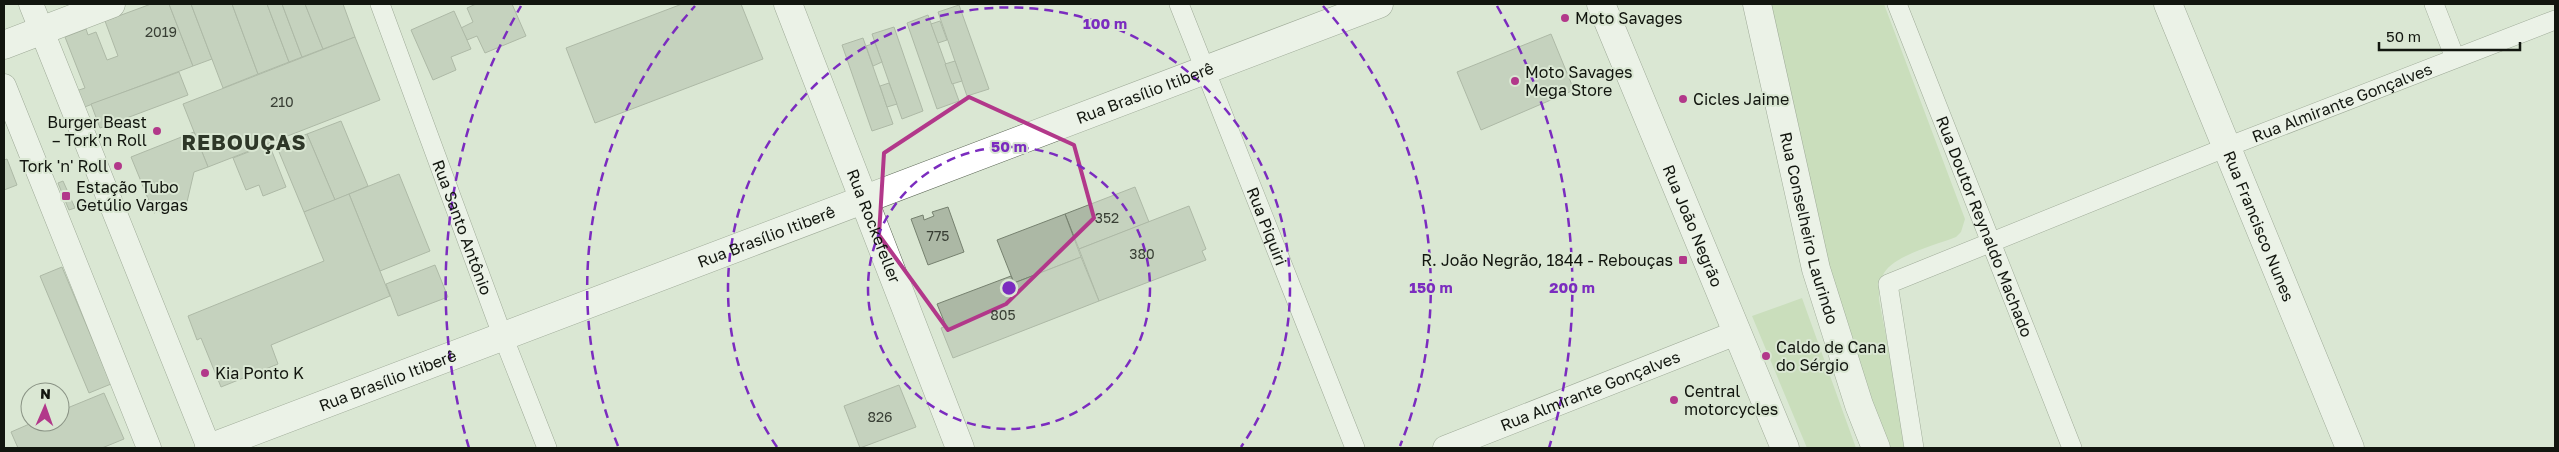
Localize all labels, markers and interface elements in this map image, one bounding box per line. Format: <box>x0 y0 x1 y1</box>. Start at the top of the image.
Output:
place label: Moto Savages <box>1575 8 1682 28</box>
marker: Moto Savages <box>1559 12 1571 24</box>
text: 100 m <box>1083 14 1127 32</box>
scale bar <box>2379 20 2520 52</box>
house number: 2019 <box>145 23 177 40</box>
text: 50 m <box>2386 27 2421 45</box>
street label: Rua Brasílio Itiberê <box>1073 58 1216 128</box>
street label: Rua Almirante Gonçalves <box>2249 59 2435 146</box>
place label: Moto Savages Mega Store <box>1525 62 1632 100</box>
marker: Moto Savages Mega Store <box>1509 75 1521 87</box>
place label: Cicles Jaime <box>1693 89 1789 109</box>
house number: 210 <box>270 93 294 110</box>
marker: Cicles Jaime <box>1677 93 1689 105</box>
place label: Burger Beast – Tork’n Roll <box>47 112 147 150</box>
street label: Rua Doutor Reynaldo Machado <box>1932 113 2037 340</box>
marker: Burger Beast – Tork’n Roll <box>151 125 163 137</box>
district label: REBOUÇAS <box>181 129 307 155</box>
street label: Rua Conselheiro Laurindo <box>1776 130 1843 327</box>
text: 50 m <box>991 137 1027 155</box>
street label: Rua Francisco Nunes <box>2219 148 2299 304</box>
place label: Tork 'n' Roll <box>19 156 108 176</box>
street label: Rua Santo Antônio <box>428 157 496 298</box>
marker: Tork 'n' Roll <box>112 160 124 172</box>
street label: Rua João Negrão <box>1659 162 1727 290</box>
street label: Rua Rockefeller <box>843 166 905 286</box>
place label: Estação Tubo Getúlio Vargas <box>76 177 188 215</box>
street label: Rua Piquiri <box>1243 184 1292 268</box>
marker: Estação Tubo Getúlio Vargas <box>60 190 72 202</box>
street label: Rua Brasílio Itiberê <box>695 201 838 272</box>
house number: 352 <box>1095 209 1119 226</box>
house number: 775 <box>927 227 949 244</box>
house number: 380 <box>1129 245 1155 262</box>
place label: R. João Negrão, 1844 - Rebouças <box>1421 250 1673 270</box>
marker: R. João Negrão, 1844 - Rebouças <box>1677 254 1689 266</box>
text: 150 m <box>1409 278 1453 296</box>
text: 200 m <box>1549 278 1595 296</box>
centre of rings <box>1000 279 1018 297</box>
house number: 805 <box>990 306 1016 323</box>
place label: Caldo de Cana do Sérgio <box>1776 337 1886 375</box>
street label: Rua Brasílio Itiberê <box>316 345 459 415</box>
street label: Rua Almirante Gonçalves <box>1497 346 1683 435</box>
marker: Caldo de Cana do Sérgio <box>1760 350 1772 362</box>
place label: Kia Ponto K <box>215 363 304 383</box>
marker: Kia Ponto K <box>199 367 211 379</box>
place label: Central motorcycles <box>1684 381 1778 419</box>
north arrow <box>20 382 70 432</box>
text: N <box>40 385 51 402</box>
marker: Central motorcycles <box>1668 394 1680 406</box>
house number: 826 <box>867 408 893 425</box>

